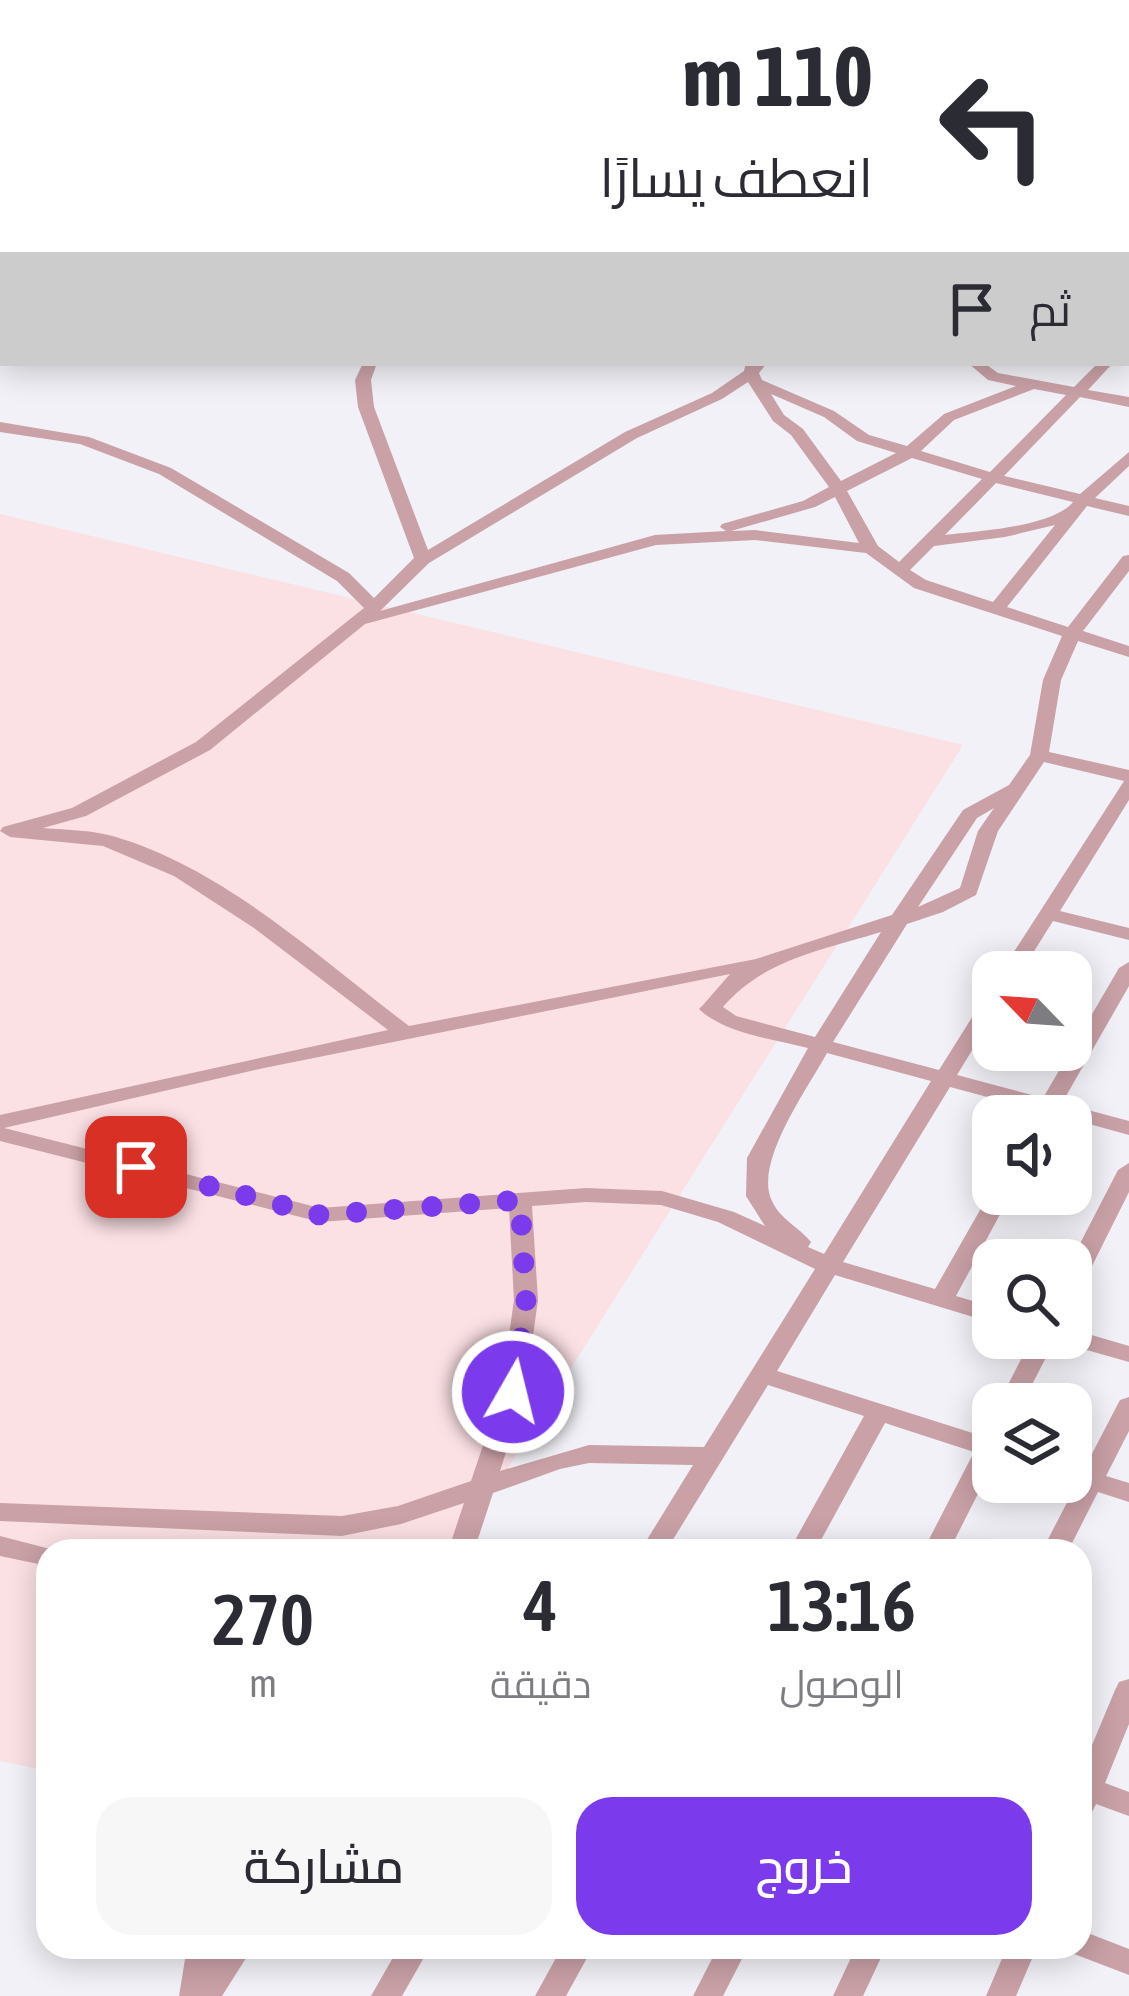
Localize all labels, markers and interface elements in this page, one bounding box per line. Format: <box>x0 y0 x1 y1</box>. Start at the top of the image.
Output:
text: 110 m <box>683 28 873 124</box>
icon: left <box>915 48 1071 204</box>
text: انعطف يسارًا <box>599 147 873 208</box>
icon: arrive <box>939 276 1005 342</box>
text: ثم <box>1029 284 1071 336</box>
north arrow <box>972 951 1092 1071</box>
map controls <box>972 951 1092 1503</box>
button: sound <box>972 1095 1092 1215</box>
pin <box>85 1116 187 1218</box>
icon: arrive <box>103 1134 169 1200</box>
button: search <box>972 1239 1092 1359</box>
position arrow <box>450 1329 576 1455</box>
button: layers <box>972 1383 1092 1503</box>
text: 4 <box>524 1564 558 1646</box>
text: 13:16 <box>768 1564 916 1646</box>
text: 270 <box>212 1578 314 1660</box>
text: m <box>249 1661 277 1705</box>
text: دقيقة <box>490 1662 591 1706</box>
text: الوصول <box>780 1662 904 1706</box>
button: مشاركة <box>96 1797 552 1935</box>
button: خروج <box>576 1797 1032 1935</box>

